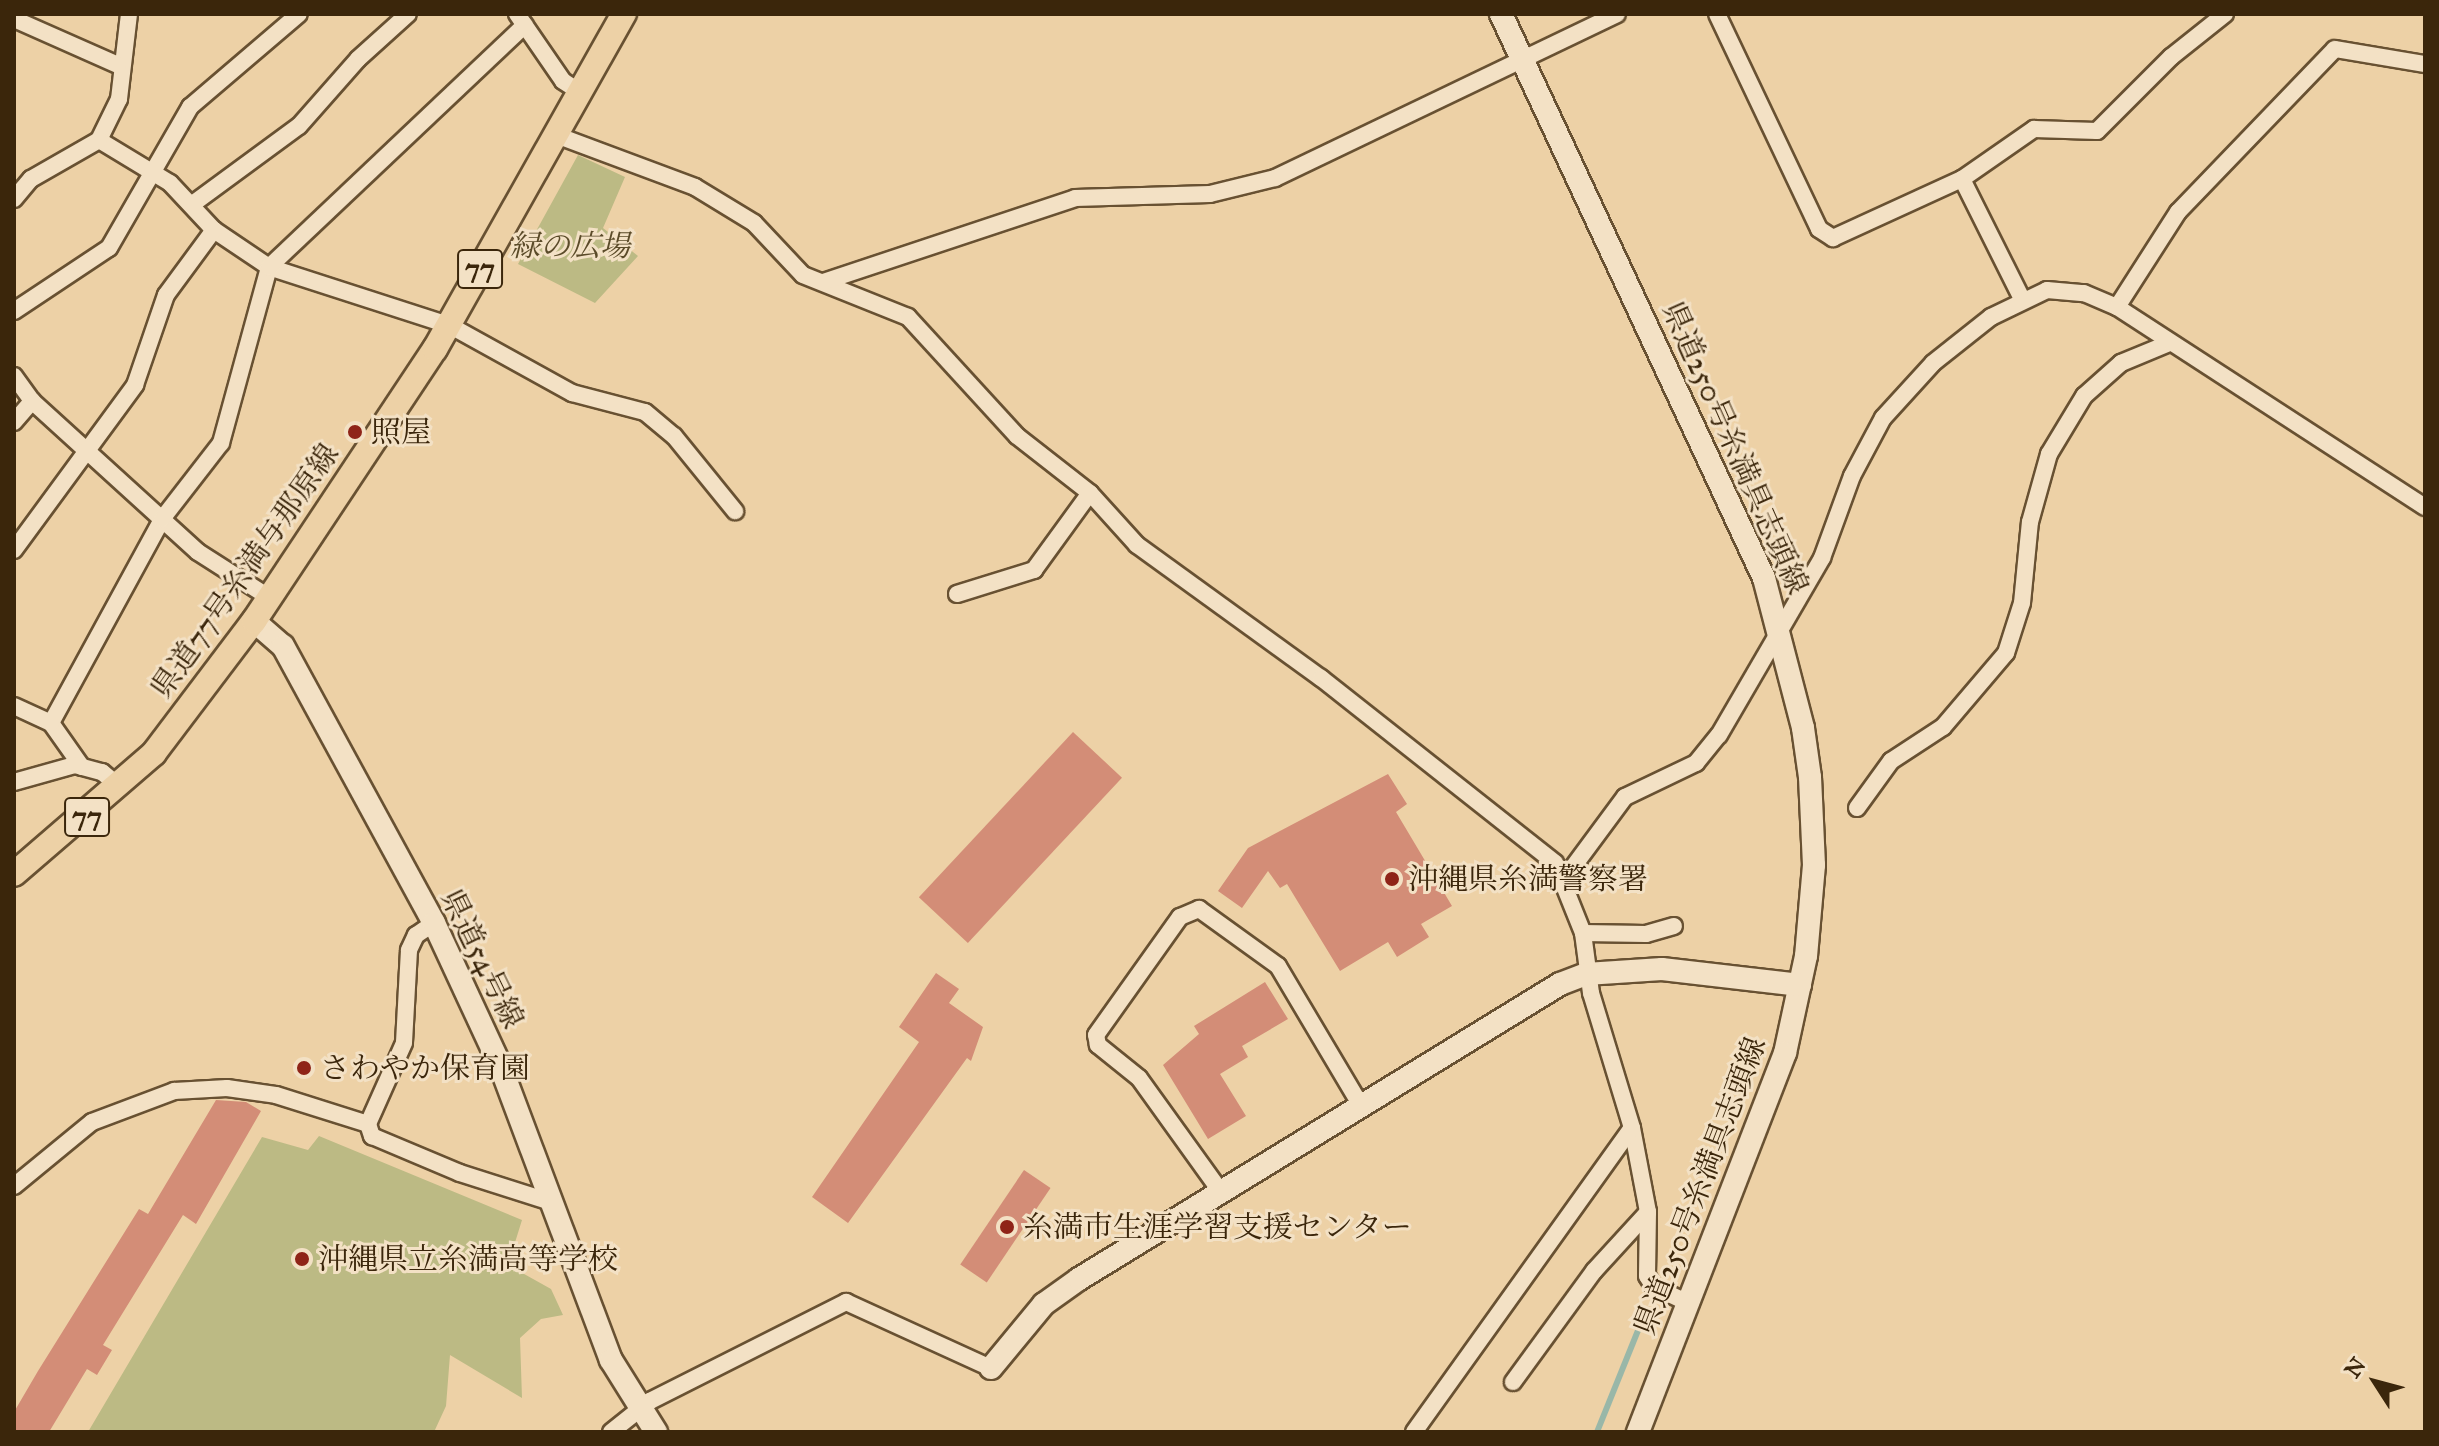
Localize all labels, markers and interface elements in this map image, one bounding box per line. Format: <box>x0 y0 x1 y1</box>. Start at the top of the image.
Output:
park label: 緑の広場 <box>510 228 630 264</box>
road number: 77 <box>456 245 504 293</box>
street label: 県道250号糸満具志頭線 <box>1654 296 1816 600</box>
place label: 照屋 <box>371 414 431 450</box>
marker: 照屋 <box>346 423 364 441</box>
street label: 県道77号糸満与那原線 <box>144 437 346 705</box>
road number: 77 <box>63 793 111 841</box>
place label: 沖縄県糸満警察署 <box>1408 861 1648 897</box>
marker: 沖縄県糸満警察署 <box>1383 870 1401 888</box>
street label: 県道54号線 <box>433 884 531 1034</box>
street label: 県道250号糸満具志頭線 <box>1627 1032 1773 1340</box>
place label: さわやか保育園 <box>320 1050 530 1086</box>
marker: さわやか保育園 <box>295 1059 313 1077</box>
place label: 糸満市生涯学習支援センター <box>1023 1209 1413 1245</box>
marker: 糸満市生涯学習支援センター <box>998 1218 1016 1236</box>
place label: 沖縄県立糸満高等学校 <box>318 1241 618 1277</box>
marker: 沖縄県立糸満高等学校 <box>293 1250 311 1268</box>
north arrow <box>2335 1342 2415 1422</box>
text: N <box>2339 1352 2372 1383</box>

